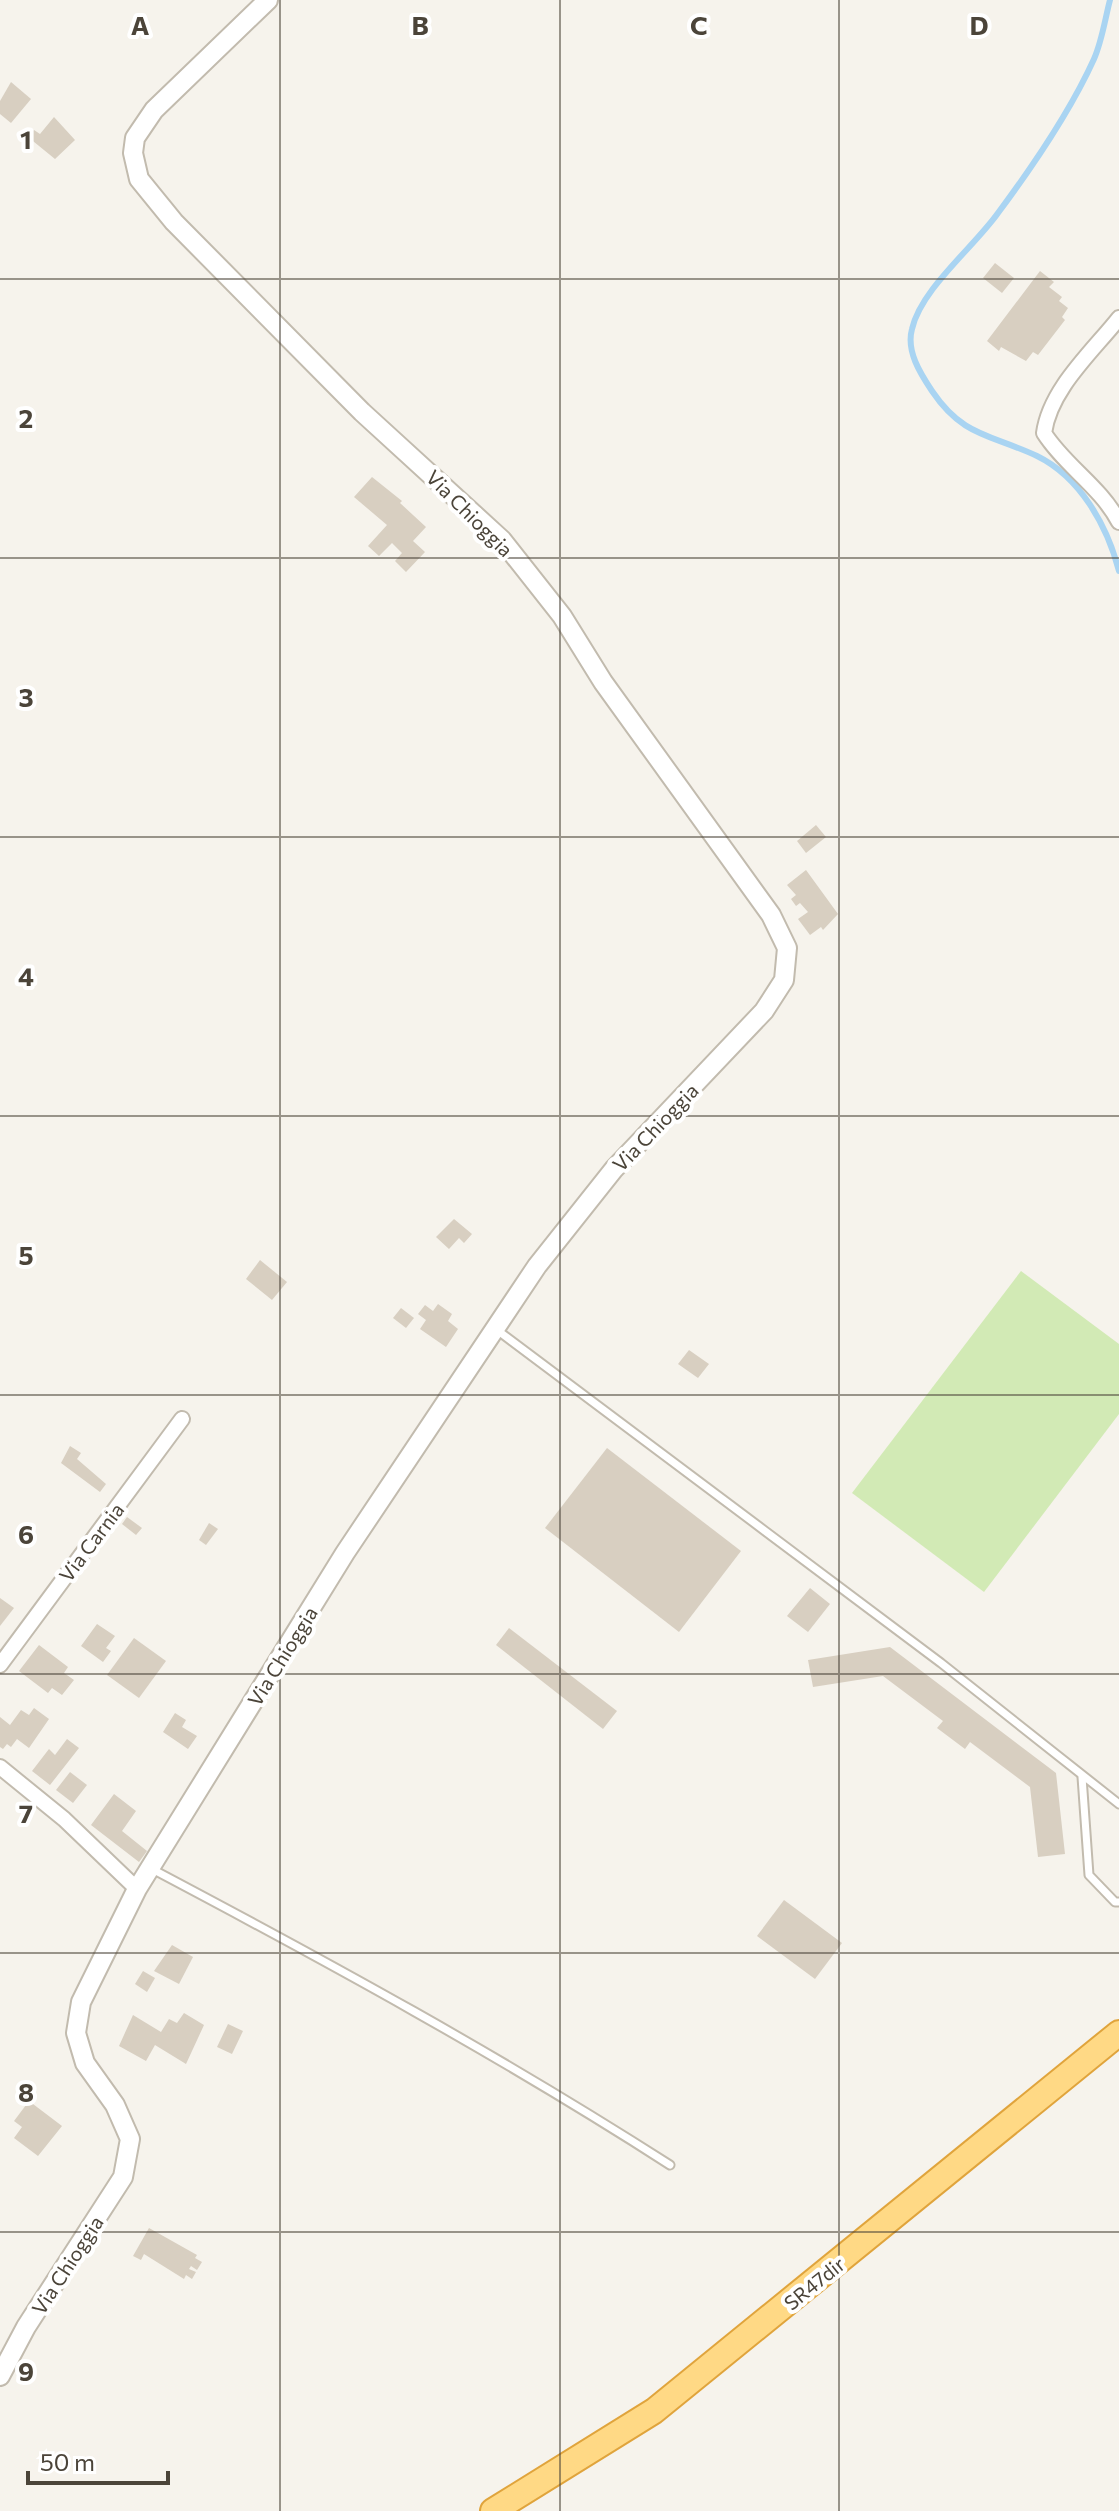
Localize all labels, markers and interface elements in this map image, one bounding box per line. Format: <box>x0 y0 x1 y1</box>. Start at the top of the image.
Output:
text: A <box>131 9 150 40</box>
text: B <box>411 9 429 40</box>
text: C <box>690 9 708 40</box>
text: D <box>969 9 989 40</box>
text: 1 <box>20 123 32 154</box>
text: 2 <box>19 402 33 433</box>
street label: Via Chioggia <box>422 465 518 561</box>
text: 3 <box>18 681 34 712</box>
text: 4 <box>18 960 34 991</box>
street label: Via Chioggia <box>607 1078 703 1176</box>
text: 5 <box>18 1239 34 1270</box>
street label: Via Carnia <box>54 1498 128 1586</box>
text: 6 <box>18 1518 34 1549</box>
street label: Via Chioggia <box>242 1602 322 1710</box>
text: 7 <box>19 1797 33 1828</box>
text: 8 <box>18 2076 34 2107</box>
street label: Via Chioggia <box>26 2211 108 2319</box>
street label: SR47dir <box>779 2251 849 2315</box>
text: 9 <box>18 2355 34 2386</box>
scale bar <box>28 2435 168 2485</box>
text: 50 m <box>40 2447 95 2476</box>

